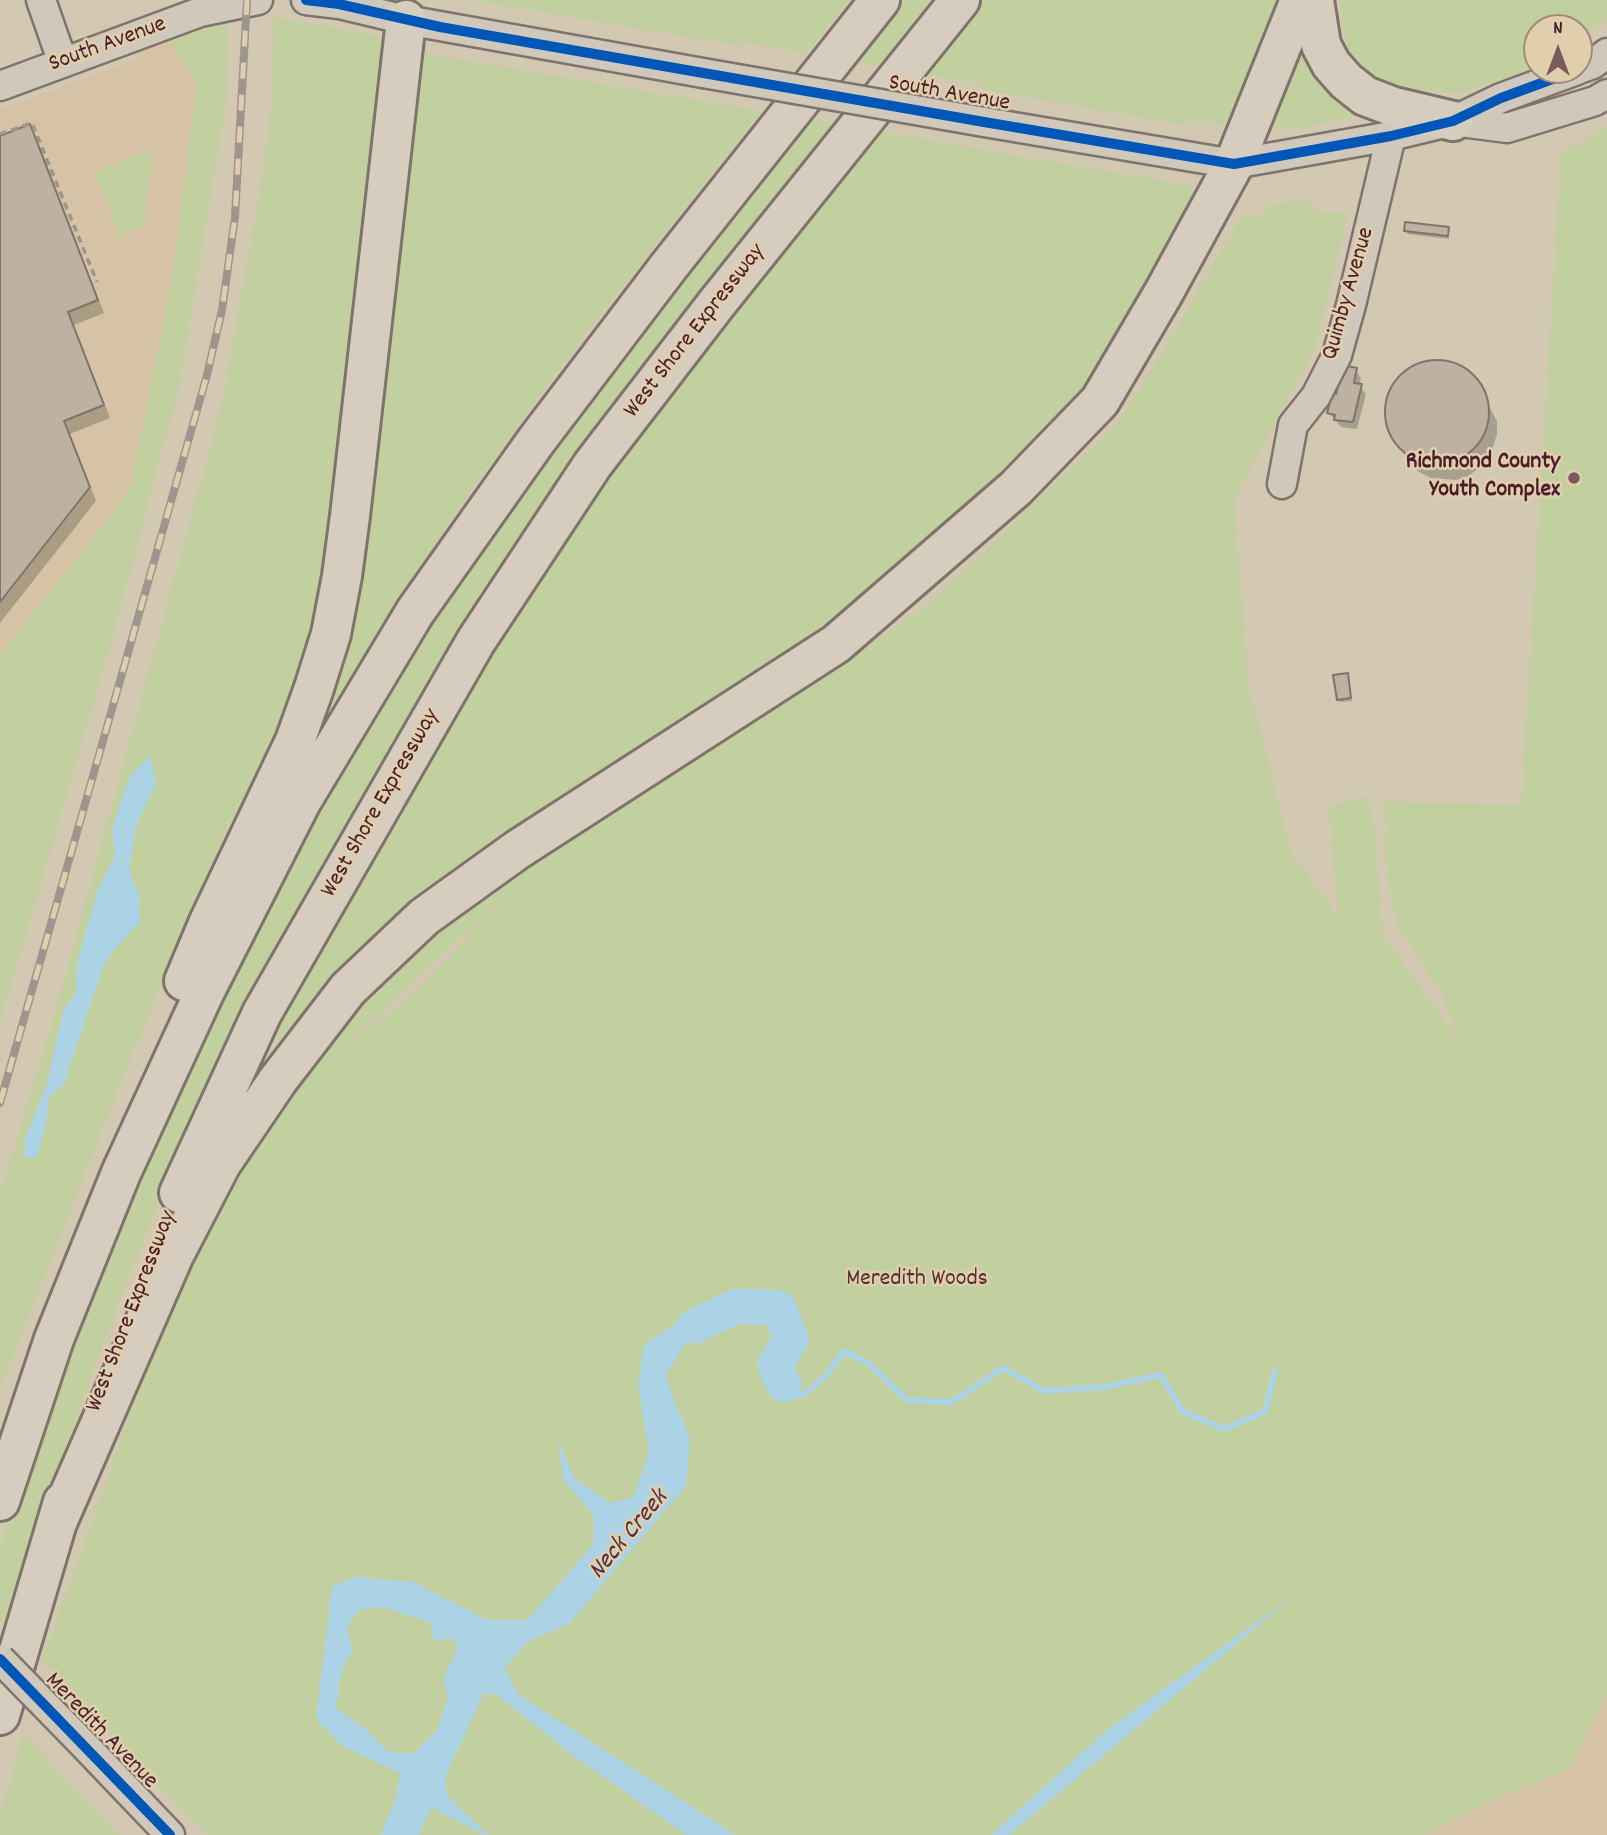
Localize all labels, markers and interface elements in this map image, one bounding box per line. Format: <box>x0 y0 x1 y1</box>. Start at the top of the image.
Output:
street label: South Avenue <box>45 11 171 81</box>
north arrow <box>1523 14 1593 84</box>
text: N <box>1553 16 1563 43</box>
street label: South Avenue <box>886 70 1012 120</box>
street label: Quimby Avenue <box>1317 224 1383 364</box>
street label: West Shore Expressway <box>619 239 773 425</box>
place label: Richmond County Youth Complex <box>1406 450 1560 506</box>
marker: Richmond County Youth Complex <box>1566 470 1582 486</box>
street label: West Shore Expressway <box>316 705 448 903</box>
street label: West Shore Expressway <box>81 1207 185 1417</box>
park label: Meredith Woods <box>846 1267 988 1295</box>
water label: Neck Creek <box>584 1485 676 1587</box>
street label: Meredith Avenue <box>37 1668 163 1796</box>

